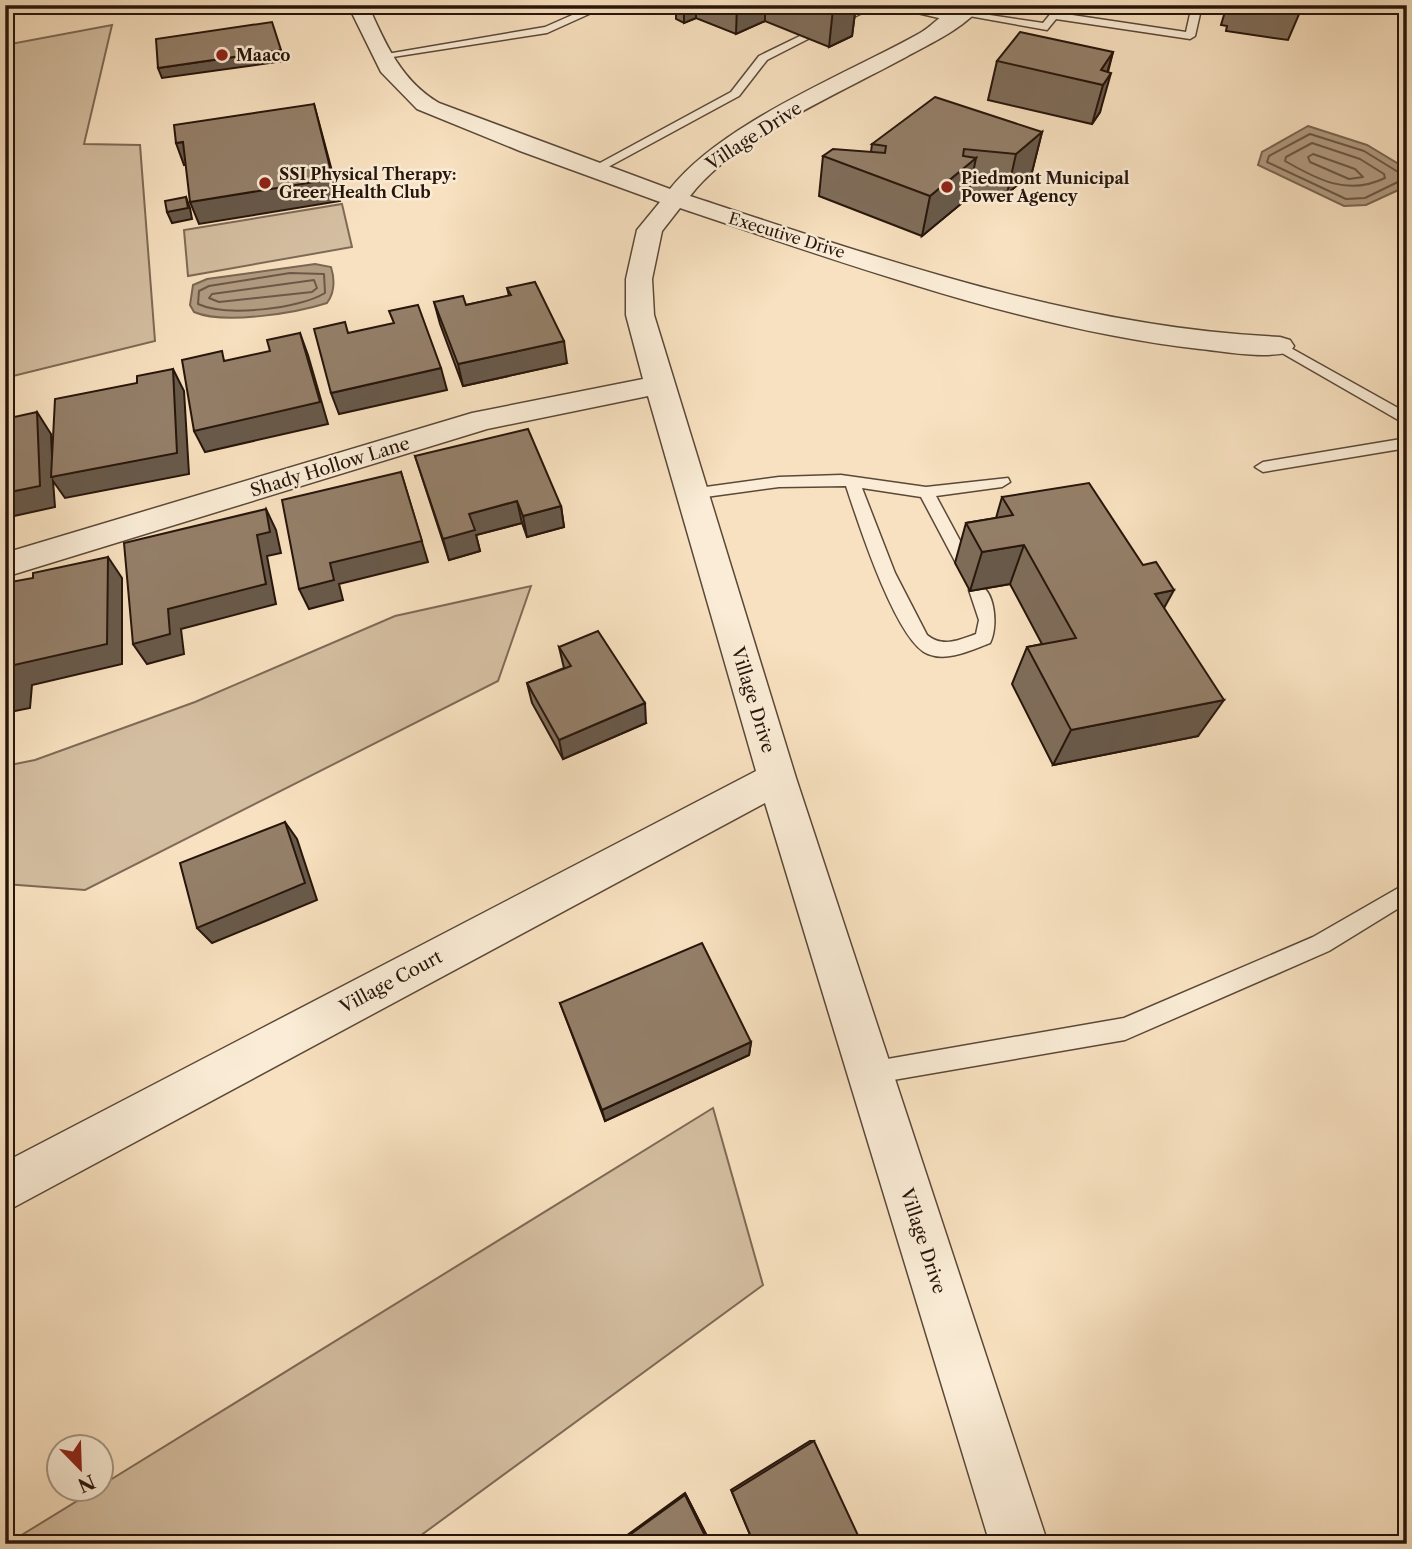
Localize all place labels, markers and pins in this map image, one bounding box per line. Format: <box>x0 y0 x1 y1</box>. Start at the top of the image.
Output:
place label: Maaco <box>236 45 290 65</box>
marker: Maaco <box>214 47 230 63</box>
place label: SSI Physical Therapy: Greer Health Club <box>279 164 457 202</box>
place label: Piedmont Municipal Power Agency <box>961 168 1130 206</box>
marker: SSI Physical Therapy: Greer Health Club <box>257 175 273 191</box>
marker: Piedmont Municipal Power Agency <box>939 179 955 195</box>

